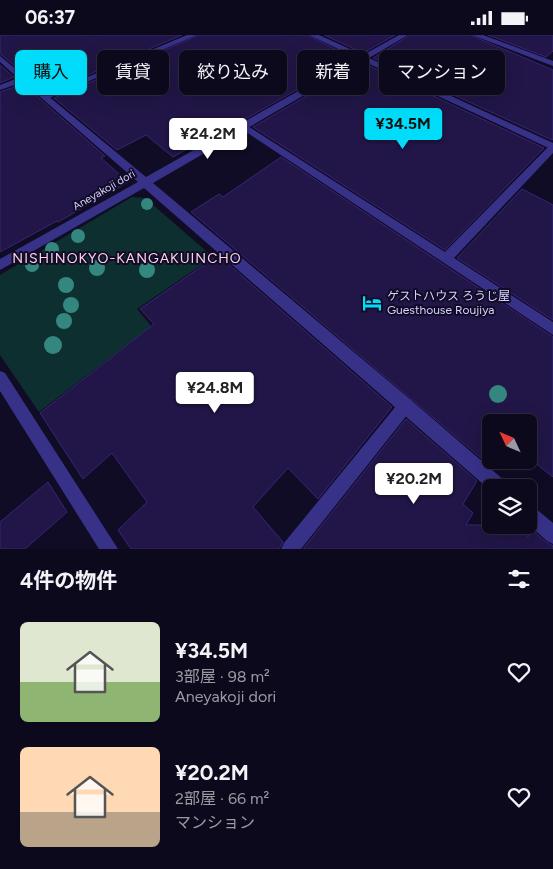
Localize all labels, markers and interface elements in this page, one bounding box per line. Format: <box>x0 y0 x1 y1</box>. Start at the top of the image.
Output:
text: 06:37 <box>25 6 75 29</box>
chip: 購入 <box>15 50 87 95</box>
chip: 賃貸 <box>97 50 169 95</box>
chip: 絞り込み <box>179 50 287 95</box>
chip: 新着 <box>297 50 369 95</box>
chip: マンション <box>379 50 505 95</box>
pin: ¥34.5M <box>362 107 444 150</box>
text: ¥34.5M <box>375 114 431 133</box>
pin: ¥24.2M <box>167 117 249 160</box>
text: ¥24.2M <box>180 124 236 143</box>
street label: Aneyakoji dori <box>71 167 137 213</box>
district label: NISHINOKYO-KANGAKUINCHO <box>12 250 242 267</box>
place label: ゲストハウス ろうじ屋 Guesthouse Roujiya <box>387 289 510 317</box>
hotel icon: ゲストハウス ろうじ屋 Guesthouse Roujiya <box>361 292 383 314</box>
pin: ¥24.8M <box>174 371 256 414</box>
text: ¥24.8M <box>187 378 243 397</box>
north arrow <box>482 414 538 469</box>
map controls <box>482 414 537 534</box>
pin: ¥20.2M <box>373 463 455 505</box>
text: ¥20.2M <box>386 469 442 488</box>
button: layers <box>482 479 537 534</box>
icon: filters <box>505 565 533 593</box>
text: 4件の物件 <box>20 568 117 593</box>
text: ¥34.5M <box>175 638 248 663</box>
icon: home <box>60 642 120 702</box>
icon: heart <box>505 658 533 686</box>
text: 3部屋 · 98 m² <box>175 667 270 686</box>
text: Aneyakoji dori <box>175 687 276 706</box>
text: ¥20.2M <box>175 760 249 785</box>
icon: home <box>60 767 120 827</box>
icon: heart <box>505 783 533 811</box>
text: 2部屋 · 66 m² <box>175 789 269 808</box>
text: マンション <box>175 813 255 832</box>

